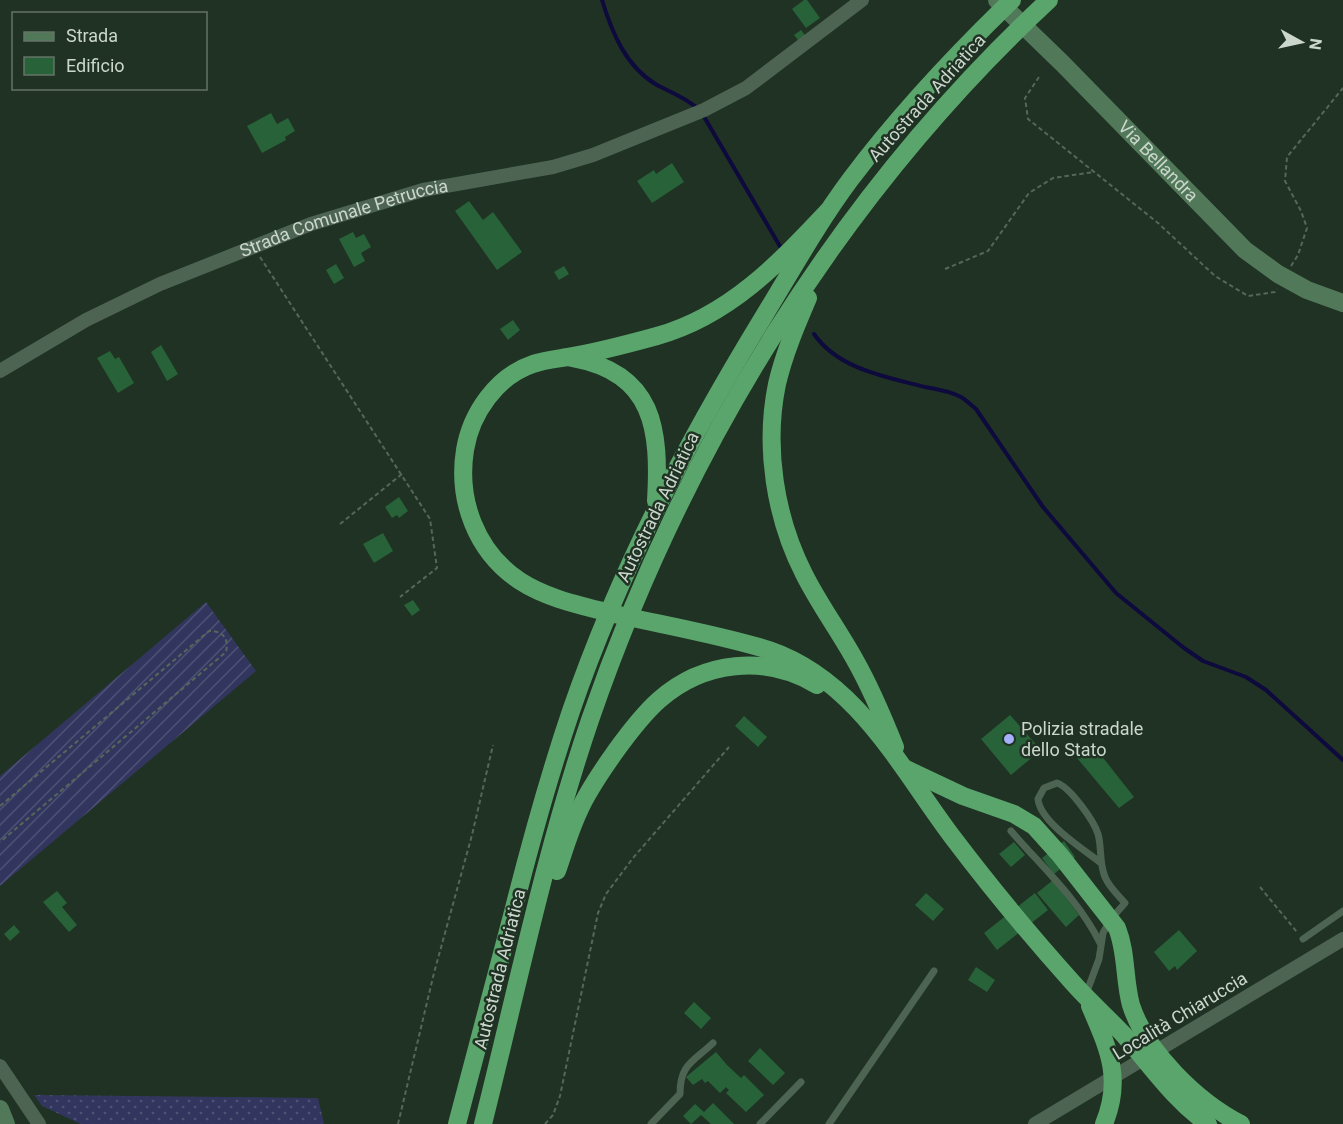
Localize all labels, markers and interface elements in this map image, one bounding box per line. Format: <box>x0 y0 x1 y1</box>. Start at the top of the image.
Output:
legend <box>12 12 207 90</box>
north arrow <box>1271 12 1331 72</box>
text: Strada <box>66 25 118 46</box>
street label: Autostrada Adriatica <box>864 30 989 166</box>
text: N <box>1305 37 1326 51</box>
text: Edificio <box>66 55 125 76</box>
street label: Via Bellandra <box>1114 116 1203 206</box>
street label: Strada Comunale Petruccia <box>236 175 450 261</box>
street label: Autostrada Adriatica <box>612 428 703 585</box>
place label: Polizia stradale dello Stato <box>1021 718 1143 760</box>
marker: Polizia stradale dello Stato <box>1002 732 1016 746</box>
street label: Autostrada Adriatica <box>469 887 530 1051</box>
street label: Località Chiaruccia <box>1109 967 1251 1064</box>

